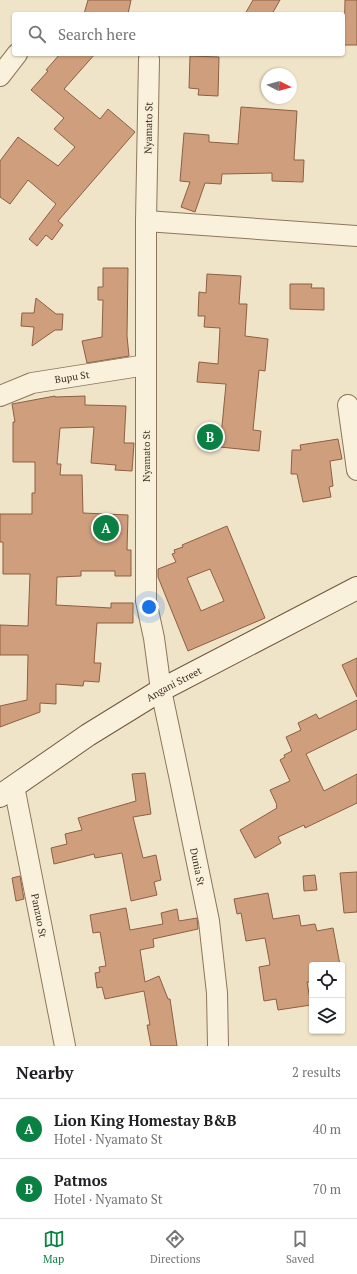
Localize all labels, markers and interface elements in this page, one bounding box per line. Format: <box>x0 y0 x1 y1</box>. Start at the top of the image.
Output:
search box <box>12 12 345 56</box>
icon: search <box>26 23 48 45</box>
text: Search here <box>58 24 136 44</box>
north arrow <box>261 68 297 104</box>
street label: Nyamato St <box>142 102 155 154</box>
street label: Bupu St <box>54 368 91 386</box>
pin: B <box>197 422 223 452</box>
street label: Nyamato St <box>140 430 153 482</box>
pin: A <box>93 513 119 543</box>
your location <box>139 597 159 617</box>
street label: Angani Street <box>144 664 204 705</box>
street label: Dunia St <box>187 847 208 887</box>
street label: Panzuo St <box>28 892 50 939</box>
map controls <box>309 962 345 1034</box>
button: locate <box>309 962 345 998</box>
button: layers <box>309 998 345 1034</box>
text: Nearby <box>16 1061 74 1084</box>
text: 2 results <box>292 1063 341 1081</box>
text: Lion King Homestay B&B <box>54 1110 237 1130</box>
text: A <box>24 1120 34 1138</box>
text: 40 m <box>313 1120 341 1138</box>
text: Hotel · Nyamato St <box>54 1130 163 1148</box>
text: Patmos <box>54 1170 107 1190</box>
text: B <box>25 1180 33 1198</box>
text: 70 m <box>313 1180 341 1198</box>
text: Hotel · Nyamato St <box>54 1190 163 1208</box>
tab: Map <box>43 1228 65 1266</box>
tab: Directions <box>150 1228 201 1266</box>
tab: Saved <box>286 1228 314 1266</box>

